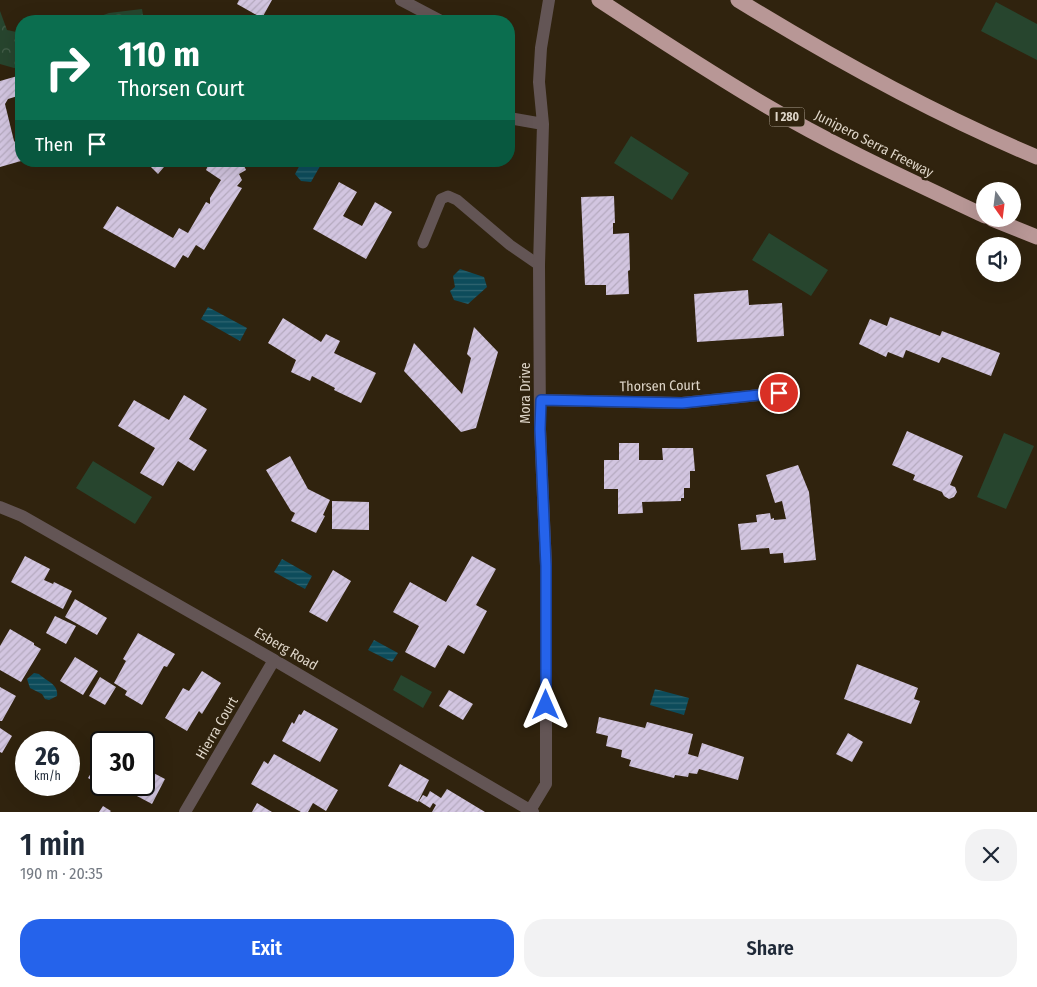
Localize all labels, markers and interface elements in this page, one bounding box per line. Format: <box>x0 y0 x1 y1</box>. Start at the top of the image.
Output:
text: 110 m <box>118 33 200 75</box>
icon: right <box>35 35 100 100</box>
text: Thorsen Court <box>118 75 244 102</box>
street label: Junipero Serra Freeway <box>812 107 937 182</box>
road number: I 280 <box>770 108 804 126</box>
icon: arrive <box>83 130 111 158</box>
text: Then <box>35 133 73 156</box>
north arrow <box>976 182 1021 228</box>
map controls <box>976 182 1021 282</box>
button: sound <box>976 237 1021 282</box>
street label: Mora Drive <box>517 362 534 424</box>
pin <box>758 372 800 414</box>
street label: Thorsen Court <box>620 377 701 395</box>
icon: arrive <box>765 379 793 407</box>
street label: Esberg Road <box>251 624 321 674</box>
position arrow <box>519 678 571 730</box>
street label: Hierra Court <box>192 693 242 762</box>
speed limit sign: 30 <box>90 731 155 796</box>
text: 26 <box>35 742 60 772</box>
text: km/h <box>34 769 61 783</box>
text: 1 min <box>20 827 85 863</box>
button: close <box>965 829 1017 881</box>
text: 190 m · 20:35 <box>20 864 103 883</box>
button: Exit <box>20 919 514 977</box>
button: Share <box>524 919 1017 977</box>

